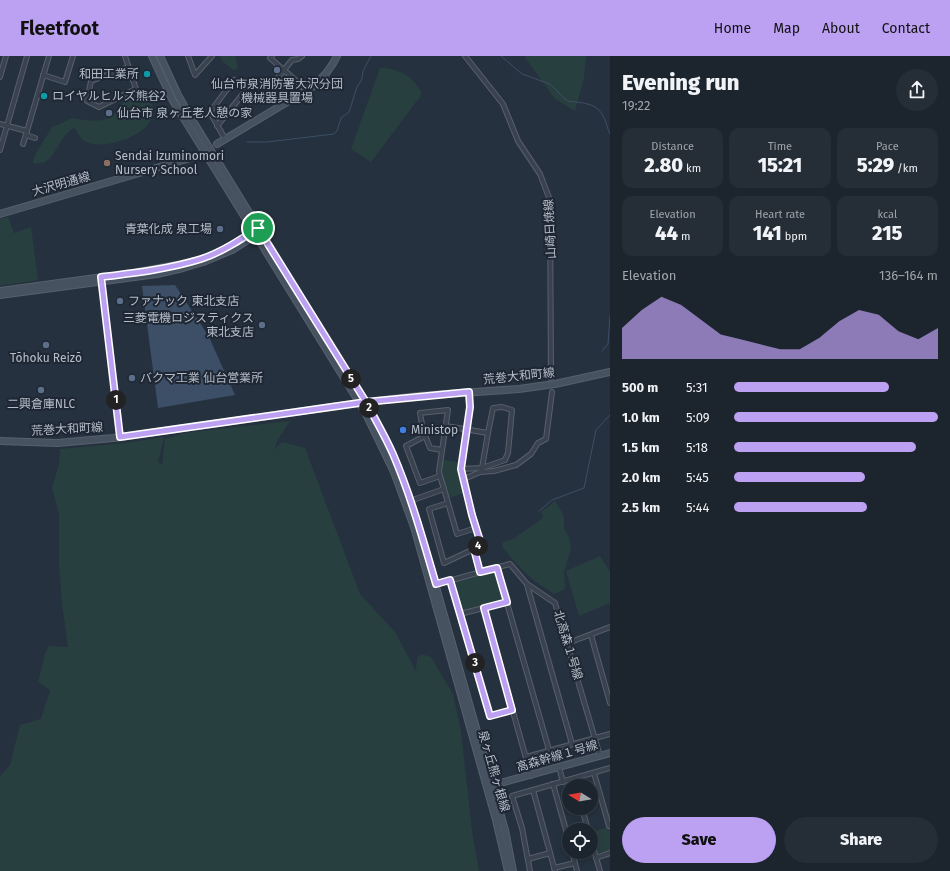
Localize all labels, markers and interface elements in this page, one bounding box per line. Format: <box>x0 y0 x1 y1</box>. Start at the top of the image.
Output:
text: Fleetfoot <box>20 17 99 40</box>
text: Home <box>714 20 751 37</box>
text: Map <box>773 20 800 37</box>
text: About <box>822 20 860 37</box>
text: Contact <box>882 20 930 37</box>
marker: 仙台市泉消防署大沢分団 機械器具置場 <box>272 65 282 75</box>
place label: 和田工業所 <box>79 67 139 81</box>
marker: 和田工業所 <box>142 69 152 79</box>
text: Evening run <box>622 69 739 96</box>
button: share <box>896 69 938 111</box>
place label: 仙台市泉消防署大沢分団 機械器具置場 <box>211 77 343 105</box>
place label: ロイヤルヒルズ熊谷2 <box>52 89 166 103</box>
marker: ロイヤルヒルズ熊谷2 <box>39 91 49 101</box>
text: 19:22 <box>622 98 650 113</box>
place label: 仙台市 泉ヶ丘老人憩の家 <box>117 106 252 120</box>
marker: 仙台市 泉ヶ丘老人憩の家 <box>104 108 114 118</box>
text: Distance <box>651 140 694 153</box>
text: Time <box>768 140 792 153</box>
text: Pace <box>876 140 899 153</box>
place label: Sendai Izuminomori Nursery School <box>115 149 224 177</box>
text: 2.80 <box>644 153 683 177</box>
text: 15:21 <box>758 153 802 177</box>
text: 5:29 <box>857 153 894 177</box>
marker: Sendai Izuminomori Nursery School <box>102 158 112 168</box>
text: km <box>683 162 701 175</box>
text: /km <box>894 162 918 175</box>
street label: 大沢明通線 <box>30 169 92 199</box>
street label: 山崎日焼線 <box>541 199 559 259</box>
text: Elevation <box>650 208 696 221</box>
text: Heart rate <box>755 208 805 221</box>
text: kcal <box>877 208 897 221</box>
pin <box>241 211 275 245</box>
icon: arrive <box>247 217 269 239</box>
text: 44 <box>655 221 678 245</box>
text: 141 <box>753 221 782 245</box>
text: 215 <box>872 221 903 245</box>
place label: 青葉化成 泉工場 <box>125 222 212 236</box>
marker: 青葉化成 泉工場 <box>215 224 225 234</box>
text: m <box>678 230 690 243</box>
text: bpm <box>782 230 807 243</box>
text: Elevation <box>622 268 676 283</box>
text: 136–164 m <box>879 268 938 283</box>
place label: ファナック 東北支店 <box>128 294 239 308</box>
marker: ファナック 東北支店 <box>115 296 125 306</box>
place label: 三菱電機ロジスティクス 東北支店 <box>123 311 254 339</box>
marker: 三菱電機ロジスティクス 東北支店 <box>257 320 267 330</box>
marker: Tōhoku Reizō <box>41 340 51 350</box>
place label: Tōhoku Reizō <box>10 351 82 365</box>
street label: 荒巻大和町線 <box>482 365 556 387</box>
pin: 5 <box>341 369 361 389</box>
place label: バクマ工業 仙台営業所 <box>140 371 263 385</box>
text: 5 <box>348 372 354 385</box>
marker: バクマ工業 仙台営業所 <box>127 373 137 383</box>
text: 500 m <box>622 380 658 395</box>
text: 5:31 <box>686 380 708 395</box>
marker: 二興倉庫NLC <box>36 385 46 395</box>
pin: 1 <box>106 390 126 410</box>
text: 1 <box>113 393 119 406</box>
place label: 二興倉庫NLC <box>7 397 75 411</box>
pin: 2 <box>359 398 379 418</box>
text: 2 <box>366 401 372 414</box>
text: 1.0 km <box>622 410 660 425</box>
text: 5:09 <box>686 410 710 425</box>
street label: 荒巻大和町線 <box>31 420 103 438</box>
place label: Ministop <box>411 423 458 437</box>
marker: Ministop <box>398 425 408 435</box>
text: 1.5 km <box>622 440 660 455</box>
text: 5:18 <box>686 440 708 455</box>
text: 2.0 km <box>622 470 661 485</box>
text: 5:45 <box>686 470 709 485</box>
text: 2.5 km <box>622 500 660 515</box>
text: 5:44 <box>686 500 709 515</box>
pin: 4 <box>468 536 488 556</box>
text: 4 <box>475 539 481 552</box>
street label: 北高森１号線 <box>551 609 585 681</box>
pin: 3 <box>465 653 485 673</box>
text: 3 <box>472 656 478 669</box>
street label: 泉ヶ丘熊ヶ根線 <box>476 729 512 813</box>
street label: 高森幹線１号線 <box>515 738 599 774</box>
north arrow <box>562 779 598 815</box>
map controls <box>562 779 598 859</box>
button: Save <box>622 817 776 863</box>
button: Share <box>784 817 938 863</box>
button: locate <box>562 823 598 859</box>

